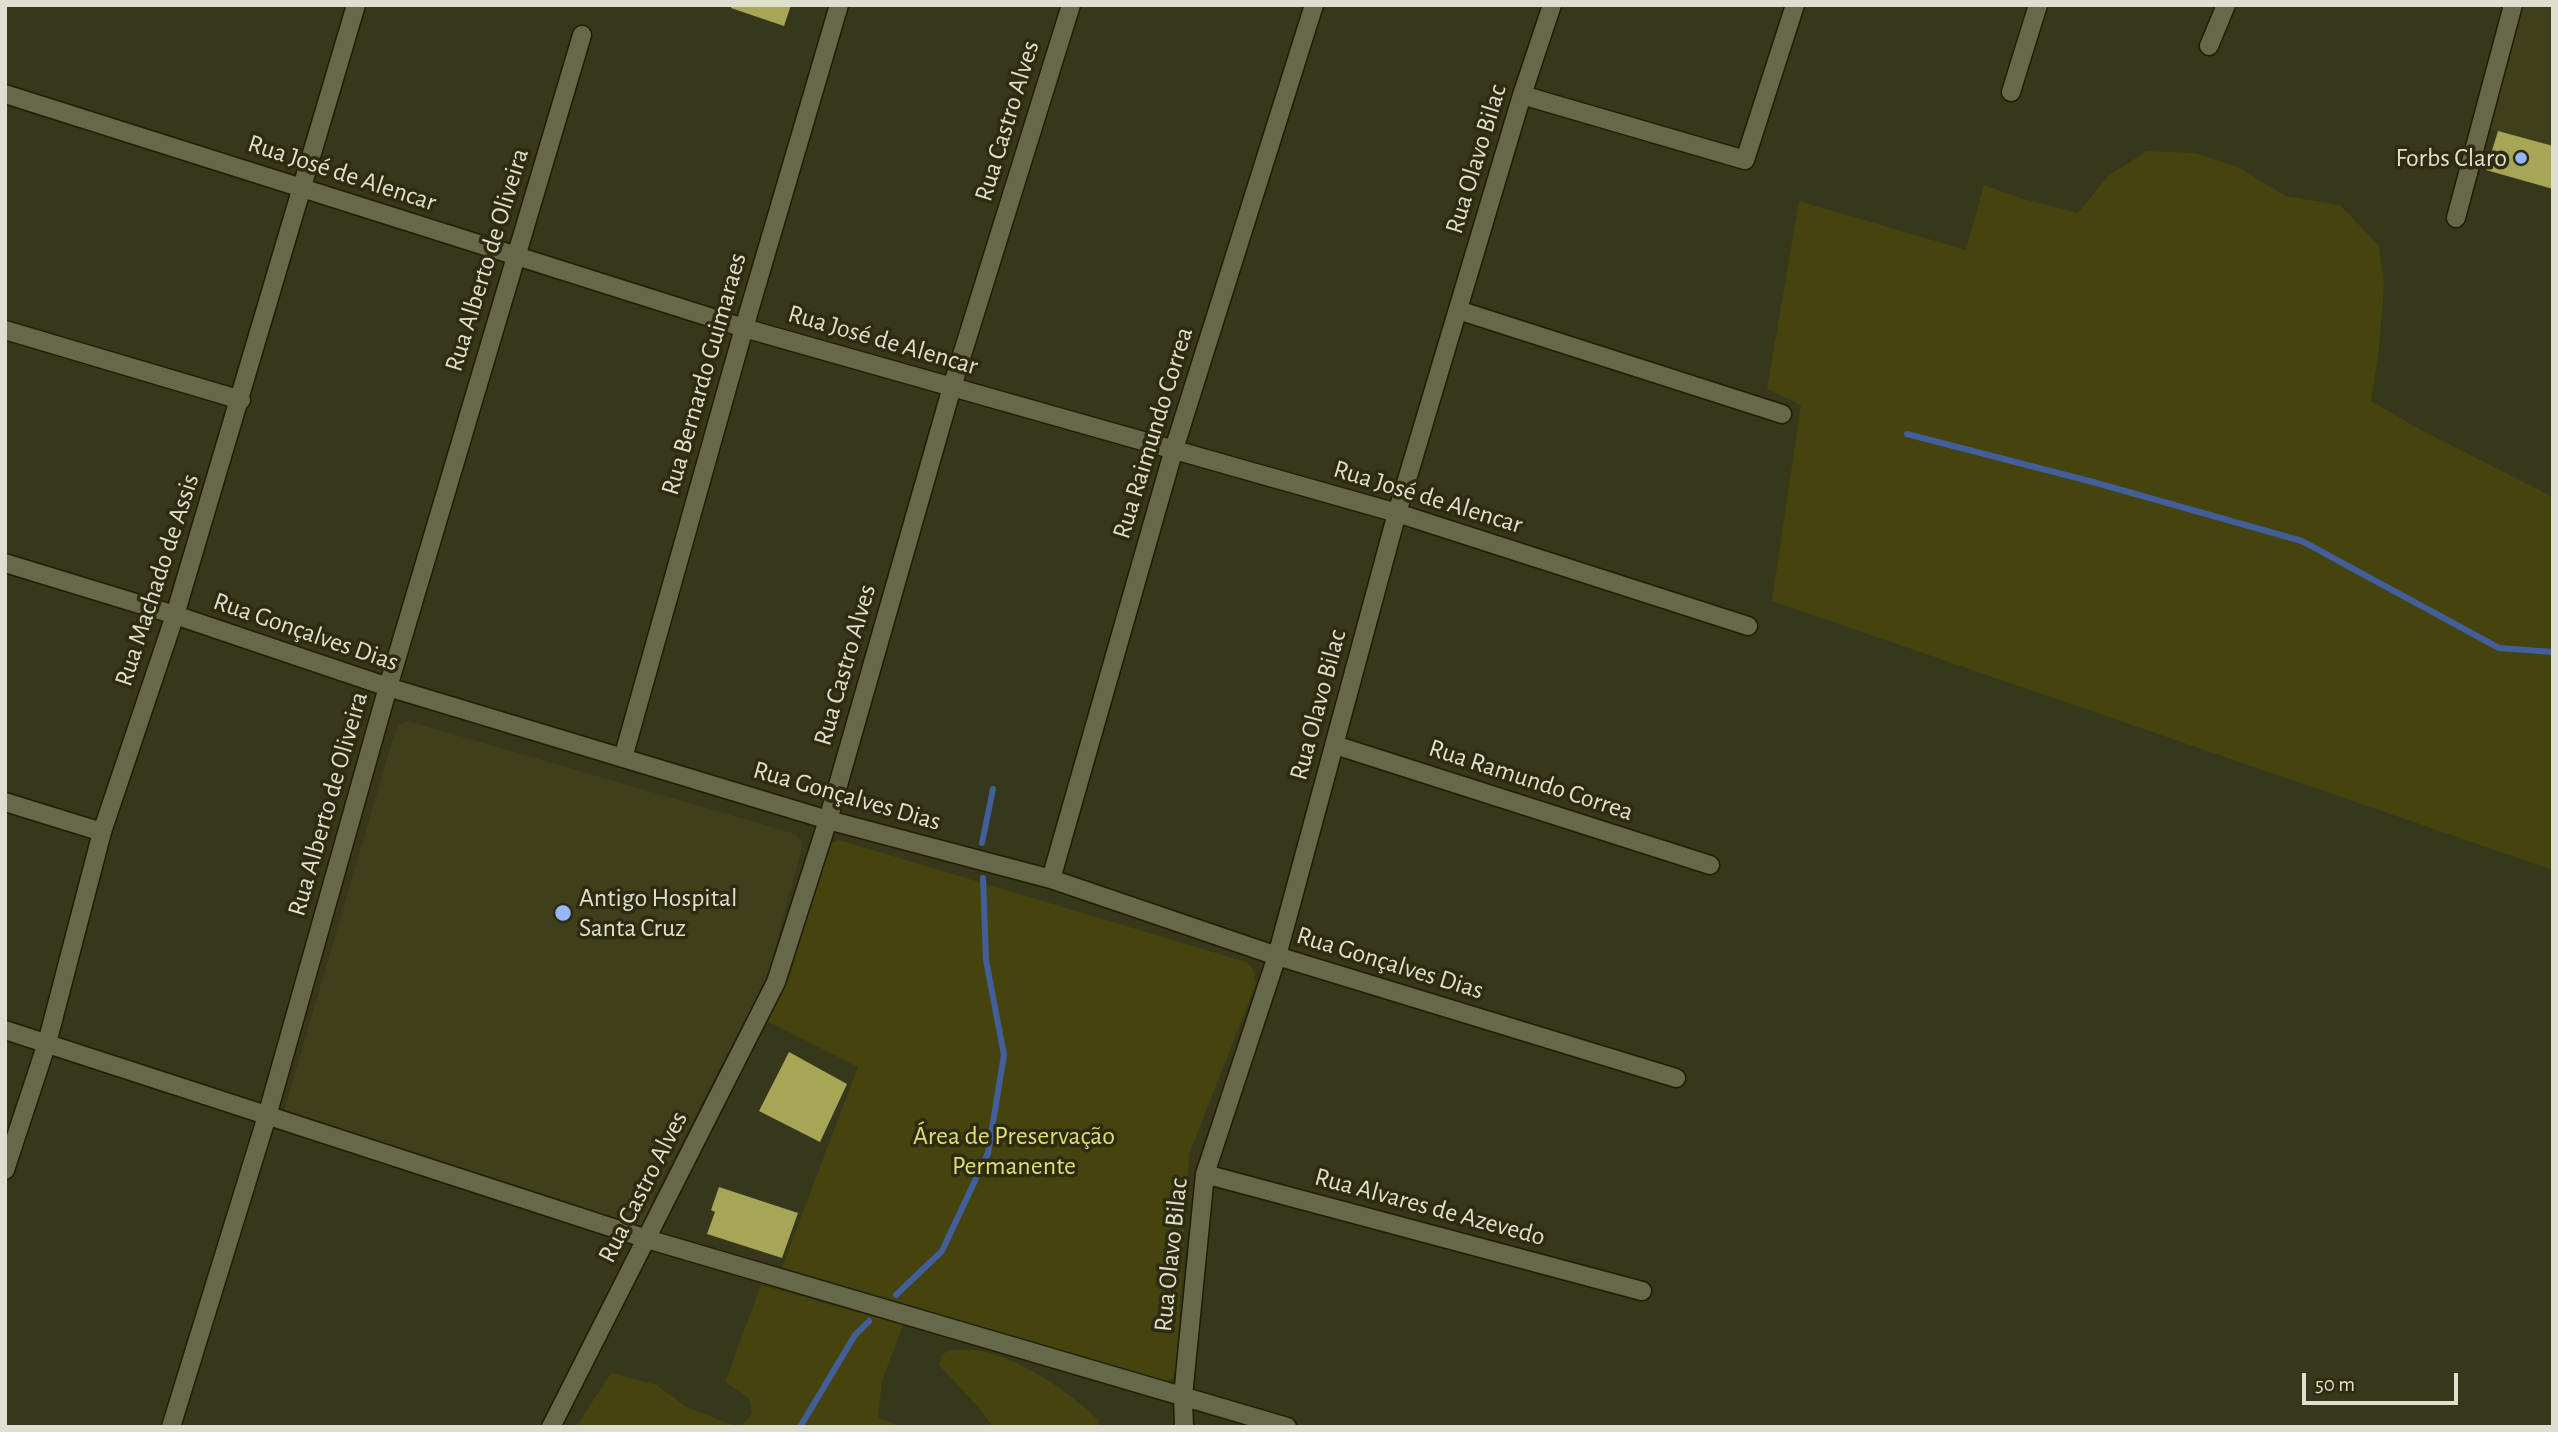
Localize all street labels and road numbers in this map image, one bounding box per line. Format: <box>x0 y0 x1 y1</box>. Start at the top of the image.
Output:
street label: Rua Castro Alves <box>968 37 1046 205</box>
street label: Rua Olavo Bilac <box>1439 81 1513 237</box>
street label: Rua José de Alencar <box>244 128 440 218</box>
street label: Rua Alberto de Oliveira <box>438 145 536 375</box>
street label: Rua Bernardo Guimaraes <box>654 249 754 499</box>
street label: Rua José de Alencar <box>784 298 982 382</box>
street label: Rua Raimundo Correa <box>1106 323 1200 543</box>
street label: Rua José de Alencar <box>1330 453 1526 541</box>
street label: Rua Machado de Assis <box>108 470 206 690</box>
street label: Rua Castro Alves <box>807 581 883 749</box>
street label: Rua Gonçalves Dias <box>209 586 403 678</box>
street label: Rua Olavo Bilac <box>1283 626 1353 784</box>
street label: Rua Alberto de Oliveira <box>281 688 375 920</box>
street label: Rua Ramundo Correa <box>1425 732 1637 828</box>
street label: Rua Gonçalves Dias <box>750 754 944 838</box>
street label: Rua Gonçalves Dias <box>1293 920 1487 1006</box>
street label: Rua Castro Alves <box>591 1106 695 1268</box>
street label: Rua Alvares de Azevedo <box>1311 1161 1549 1253</box>
street label: Rua Olavo Bilac <box>1147 1177 1195 1333</box>

